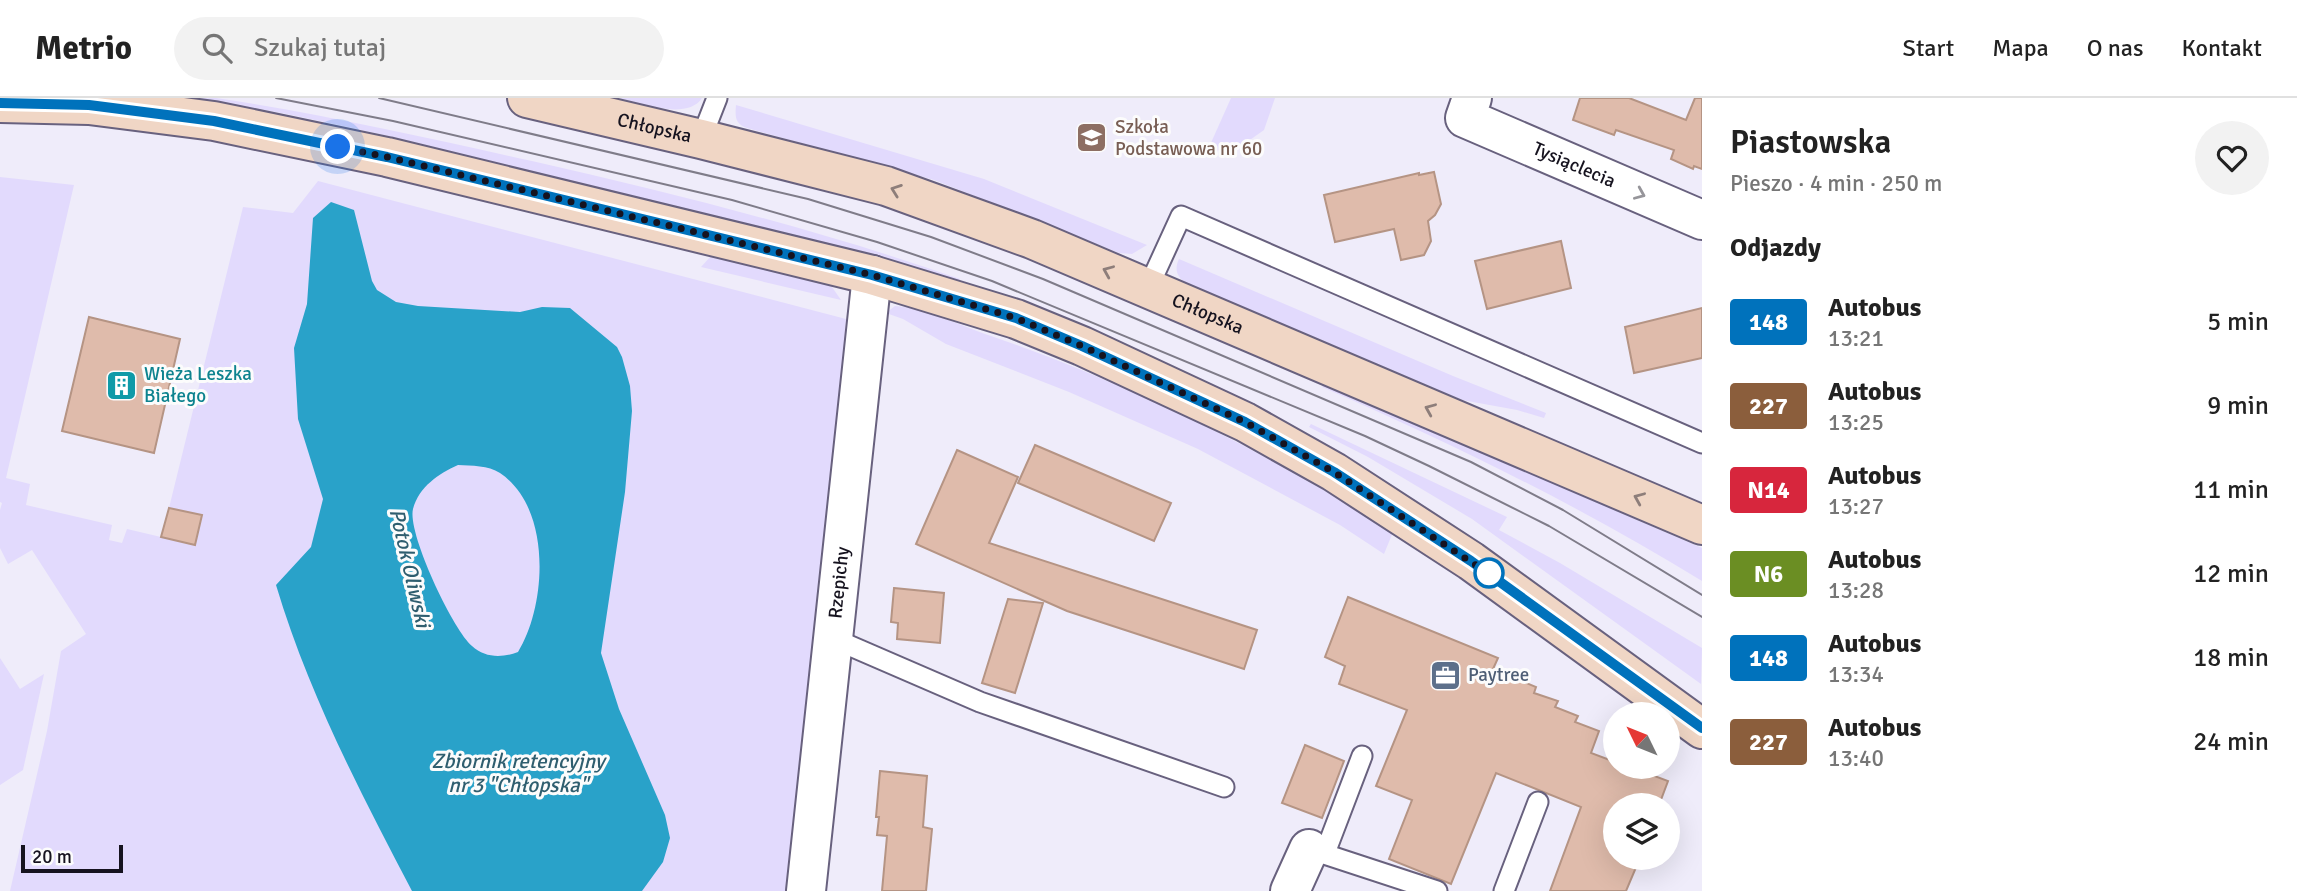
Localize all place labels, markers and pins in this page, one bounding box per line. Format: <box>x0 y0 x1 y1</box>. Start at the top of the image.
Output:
place label: Szkoła Podstawowa nr 60 <box>1115 115 1262 161</box>
school or university icon: Szkoła Podstawowa nr 60 <box>1075 121 1109 155</box>
place label: Wieża Leszka Białego <box>144 362 252 408</box>
building icon: Wieża Leszka Białego <box>104 368 138 402</box>
unlabelled marker <box>1474 558 1504 588</box>
office icon: Paytree <box>1428 658 1462 692</box>
place label: Paytree <box>1468 663 1529 687</box>

